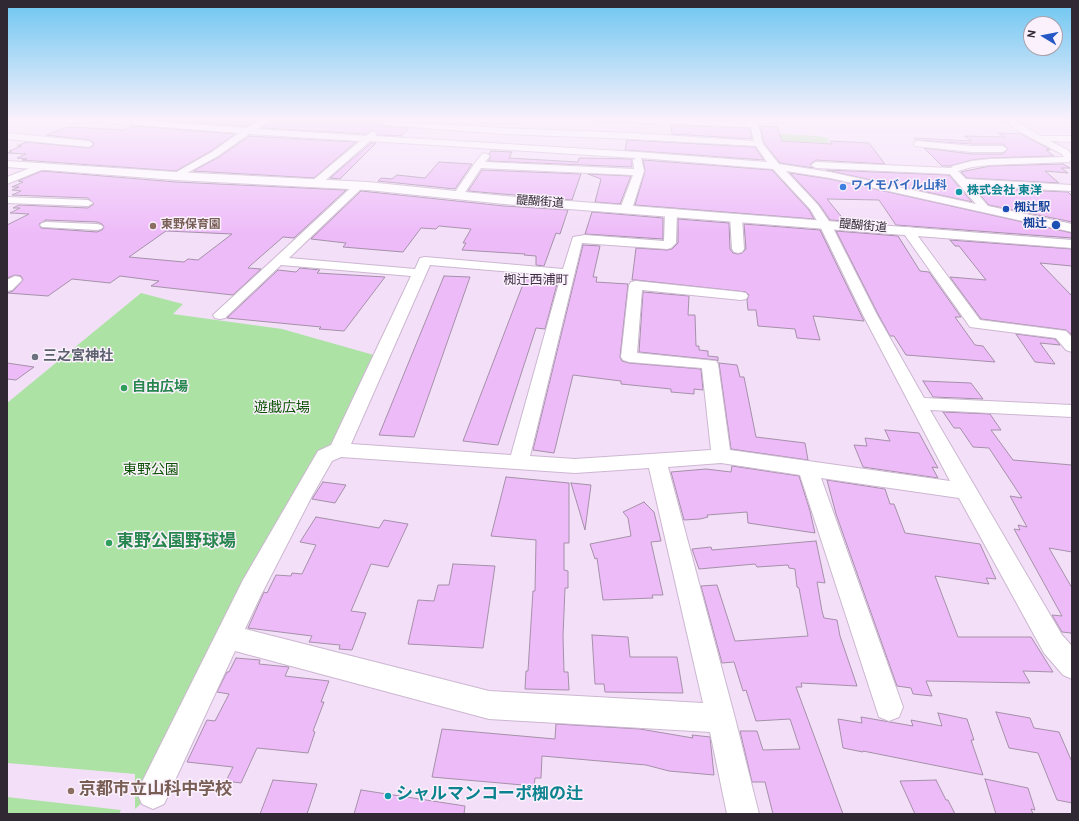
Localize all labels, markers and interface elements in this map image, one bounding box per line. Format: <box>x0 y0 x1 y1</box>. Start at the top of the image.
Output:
north arrow <box>1023 16 1063 56</box>
text: N <box>1025 29 1040 39</box>
place label: ワイモバイル山科 <box>851 180 947 194</box>
marker: ワイモバイル山科 <box>838 182 848 192</box>
place label: 株式会社 東洋 <box>967 185 1042 199</box>
marker: 株式会社 東洋 <box>954 187 964 197</box>
street label: 醍醐街道 <box>516 194 564 212</box>
place label: 椥辻駅 <box>1014 202 1050 216</box>
marker: 椥辻駅 <box>1001 204 1011 214</box>
street label: 醍醐街道 <box>838 218 888 236</box>
place label: 椥辻 <box>1023 218 1047 232</box>
place label: 東野保育園 <box>161 219 221 233</box>
marker: 椥辻 <box>1050 219 1062 231</box>
marker: 東野保育園 <box>148 221 158 231</box>
district label: 椥辻西浦町 <box>504 273 568 289</box>
place label: 三之宮神社 <box>43 349 113 365</box>
marker: 三之宮神社 <box>30 352 40 362</box>
place label: 自由広場 <box>132 380 188 396</box>
marker: 自由広場 <box>119 383 129 393</box>
park label: 遊戯広場 <box>254 401 310 417</box>
park label: 東野公園 <box>123 463 179 479</box>
place label: 東野公園野球場 <box>117 533 236 553</box>
marker: 東野公園野球場 <box>104 538 114 548</box>
place label: 京都市立山科中学校 <box>79 781 232 801</box>
marker: 京都市立山科中学校 <box>66 786 76 796</box>
place label: シャルマンコーポ椥の辻 <box>396 786 583 806</box>
marker: シャルマンコーポ椥の辻 <box>383 791 393 801</box>

